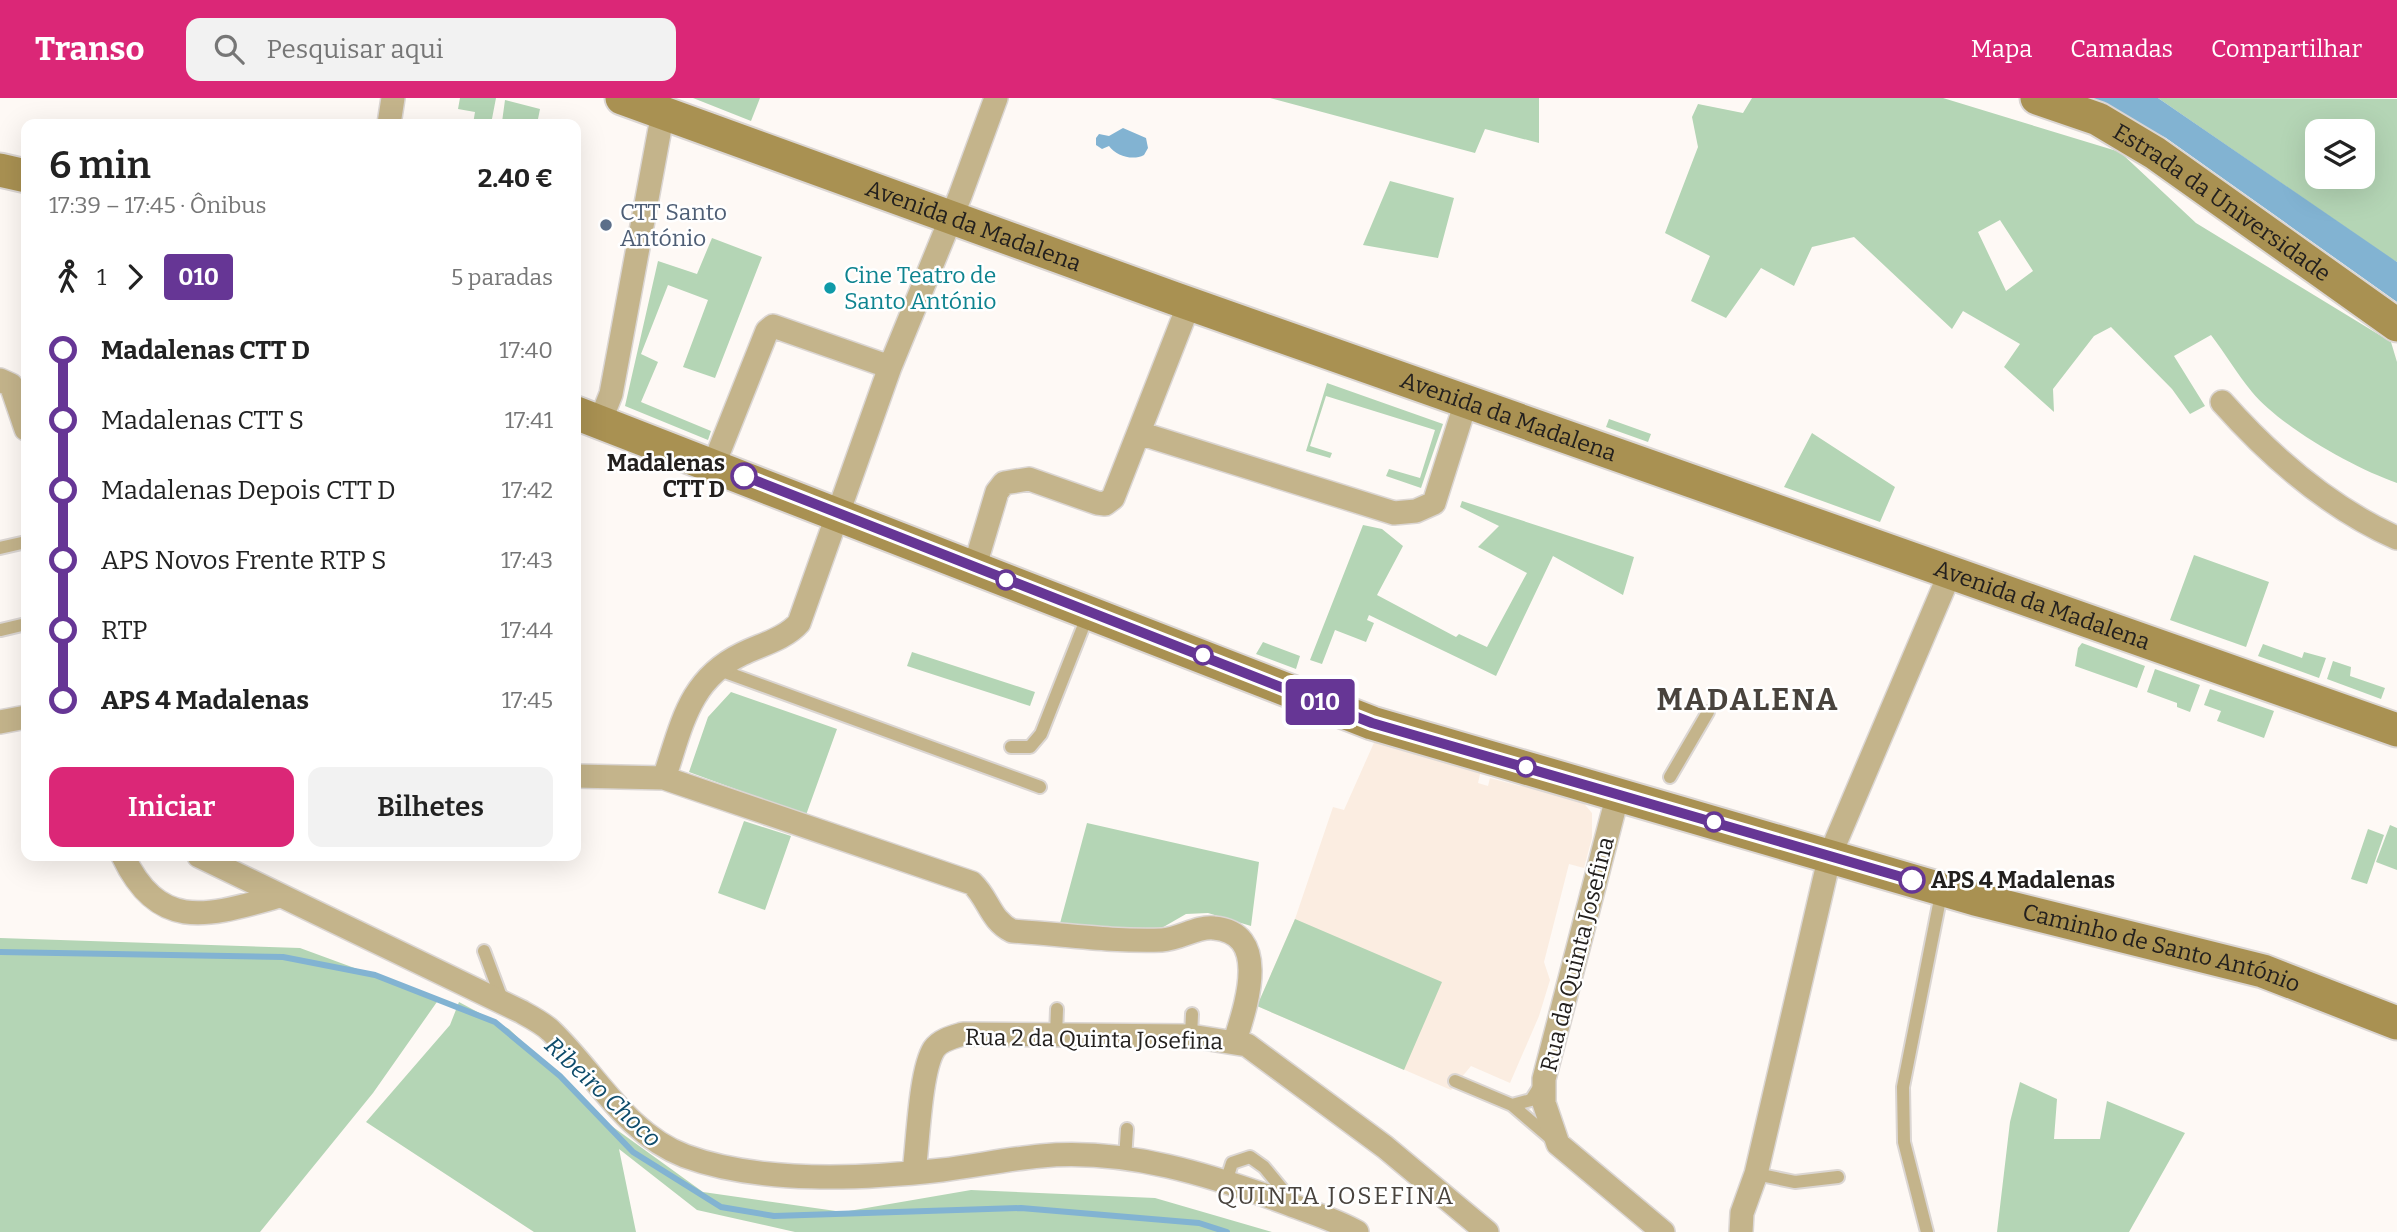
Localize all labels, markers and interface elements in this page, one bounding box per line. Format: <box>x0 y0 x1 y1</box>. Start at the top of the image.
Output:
search box <box>186 18 676 81</box>
text: Transo <box>35 29 144 69</box>
icon: search <box>210 30 248 68</box>
text: Pesquisar aqui <box>266 34 444 65</box>
text: Mapa <box>1971 35 2032 63</box>
text: Camadas <box>2070 35 2173 63</box>
text: Compartilhar <box>2211 35 2362 63</box>
street label: Estrada da Universidade <box>2108 117 2336 288</box>
map controls <box>2305 119 2375 189</box>
button: layers <box>2305 119 2375 189</box>
text: 6 min <box>49 142 151 188</box>
text: 2.40 € <box>478 163 553 194</box>
street label: Avenida da Madalena <box>862 174 1085 278</box>
text: 17:39 – 17:45 · Ônibus <box>49 191 267 219</box>
place label: CTT Santo António <box>620 198 727 252</box>
marker: CTT Santo António <box>598 217 614 233</box>
icon: walk <box>49 258 87 296</box>
icon: forward <box>116 258 154 296</box>
place label: Cine Teatro de Santo António <box>844 261 997 315</box>
text: 1 <box>97 263 106 291</box>
text: 010 <box>178 263 219 291</box>
text: 5 paradas <box>451 263 553 291</box>
marker: Cine Teatro de Santo António <box>822 280 838 296</box>
text: Madalenas CTT D <box>101 335 310 366</box>
text: 17:40 <box>499 336 553 364</box>
street label: Avenida da Madalena <box>1397 365 1621 468</box>
text: Madalenas CTT S <box>101 405 304 436</box>
text: 17:41 <box>505 406 553 434</box>
place label: Madalenas CTT D <box>607 449 725 503</box>
marker: Madalenas CTT D <box>731 463 757 489</box>
text: Madalenas Depois CTT D <box>101 475 396 506</box>
text: 17:42 <box>502 476 553 504</box>
text: APS Novos Frente RTP S <box>101 545 387 576</box>
text: 17:43 <box>501 546 553 574</box>
street label: Avenida da Madalena <box>1931 554 2154 656</box>
unlabelled marker <box>996 570 1016 590</box>
text: RTP <box>101 615 148 646</box>
text: 17:44 <box>501 616 553 644</box>
unlabelled marker <box>1193 645 1213 665</box>
line badge: 010 <box>1280 679 1360 725</box>
district label: MADALENA <box>1657 682 1839 718</box>
text: APS 4 Madalenas <box>101 685 309 716</box>
text: 17:45 <box>502 686 553 714</box>
text: 010 <box>1300 688 1340 716</box>
unlabelled marker <box>1516 757 1536 777</box>
button: Iniciar <box>49 767 294 847</box>
button: Bilhetes <box>308 767 553 847</box>
unlabelled marker <box>1704 812 1724 832</box>
street label: Rua da Quinta Josefina <box>1534 833 1620 1074</box>
place label: APS 4 Madalenas <box>1931 866 2115 894</box>
marker: APS 4 Madalenas <box>1899 867 1925 893</box>
street label: Caminho de Santo António <box>2020 897 2304 998</box>
street label: Rua 2 da Quinta Josefina <box>965 1023 1224 1055</box>
water label: Ribeiro Choco <box>539 1031 667 1153</box>
district label: QUINTA JOSEFINA <box>1217 1182 1455 1210</box>

